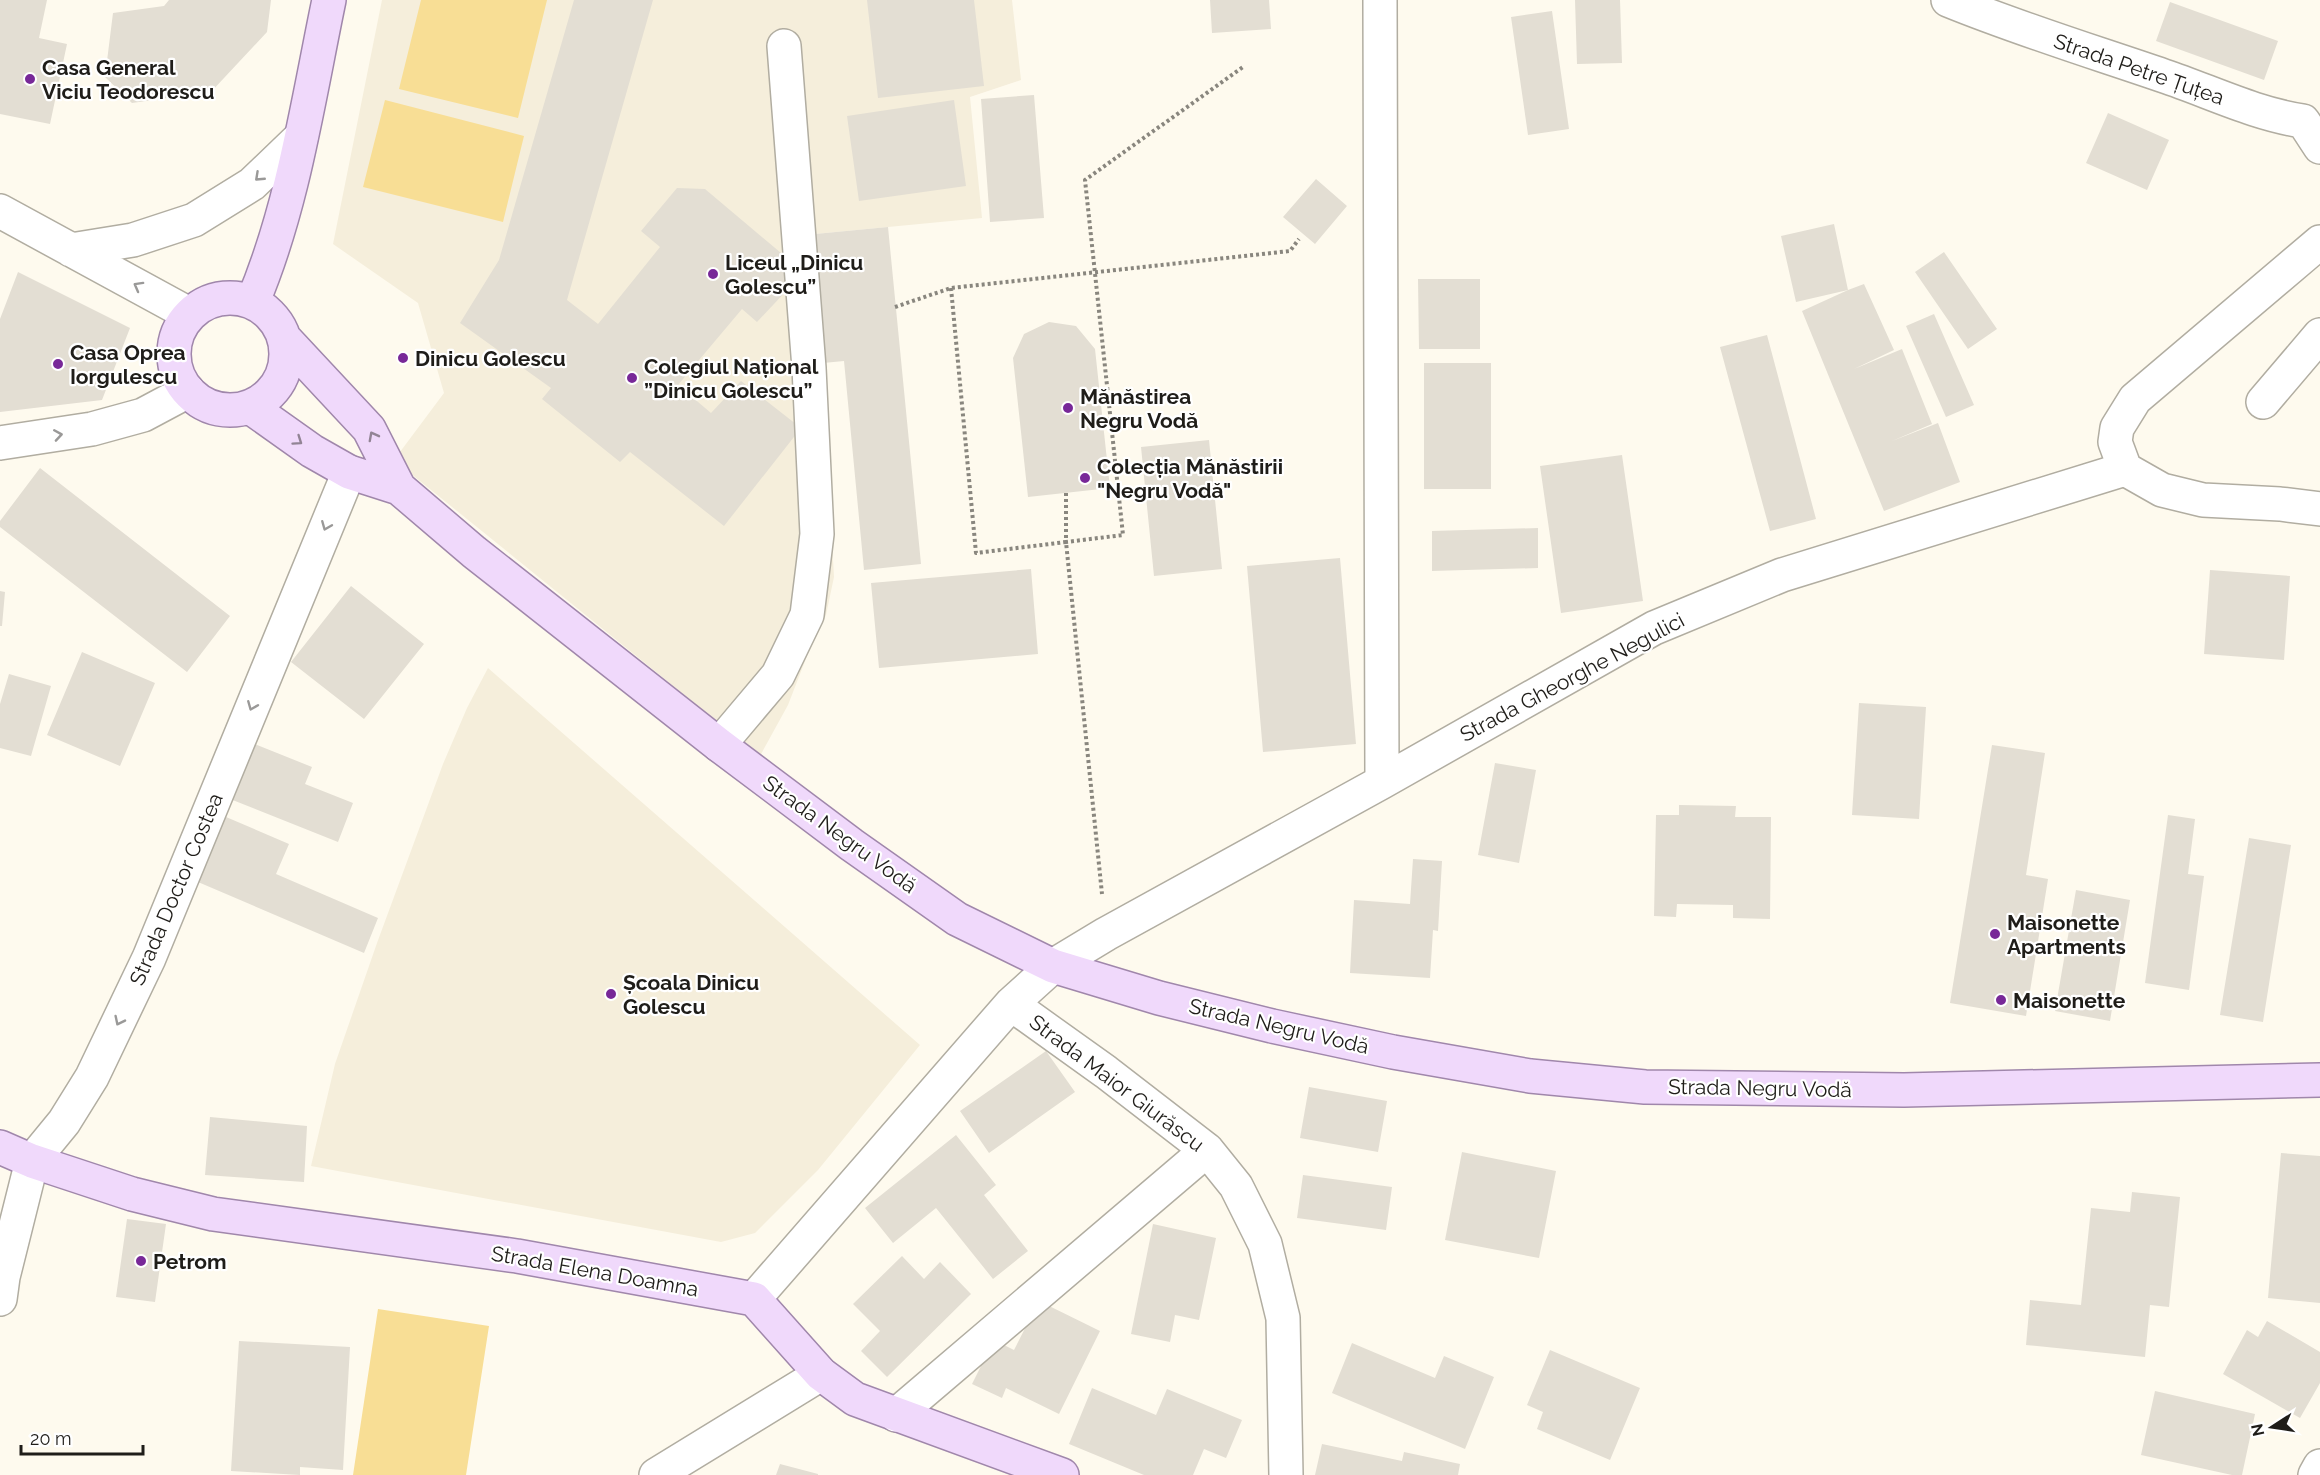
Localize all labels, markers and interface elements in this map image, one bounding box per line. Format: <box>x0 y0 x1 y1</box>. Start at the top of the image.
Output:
street label: Strada Petre Țuțea <box>2050 28 2228 110</box>
place label: Casa General Viciu Teodorescu <box>42 55 214 104</box>
marker: Casa General Viciu Teodorescu <box>23 72 37 86</box>
one-way arrow <box>255 170 265 181</box>
place label: Liceul „Dinicu Golescu” <box>725 250 863 299</box>
marker: Liceul „Dinicu Golescu” <box>706 267 720 281</box>
one-way arrow <box>134 282 144 293</box>
place label: Casa Oprea Iorgulescu <box>70 340 186 389</box>
place label: Dinicu Golescu <box>415 346 566 371</box>
marker: Dinicu Golescu <box>396 351 410 365</box>
place label: Colegiul Național ”Dinicu Golescu” <box>644 354 819 403</box>
marker: Casa Oprea Iorgulescu <box>51 357 65 371</box>
marker: Colegiul Național ”Dinicu Golescu” <box>625 371 639 385</box>
place label: Mănăstirea Negru Vodă <box>1080 384 1198 433</box>
marker: Mănăstirea Negru Vodă <box>1061 401 1075 415</box>
one-way arrow <box>53 429 62 441</box>
one-way arrow <box>369 432 380 443</box>
one-way arrow <box>291 434 302 445</box>
place label: Colecția Mănăstirii "Negru Vodă" <box>1097 454 1283 503</box>
marker: Colecția Mănăstirii "Negru Vodă" <box>1078 471 1092 485</box>
one-way arrow <box>321 520 333 531</box>
street label: Strada Gheorghe Negulici <box>1456 607 1688 747</box>
one-way arrow <box>247 700 259 711</box>
street label: Strada Negru Vodă <box>758 770 922 898</box>
street label: Strada Doctor Costea <box>124 789 228 989</box>
place label: Maisonette Apartments <box>2007 910 2126 959</box>
marker: Maisonette Apartments <box>1988 927 2002 941</box>
place label: Școala Dinicu Golescu <box>623 970 759 1019</box>
marker: Școala Dinicu Golescu <box>604 987 618 1001</box>
place label: Maisonette <box>2013 988 2126 1013</box>
street label: Strada Negru Vodă <box>1187 993 1371 1059</box>
marker: Maisonette <box>1994 993 2008 1007</box>
street label: Strada Maior Giurăscu <box>1025 1009 1209 1157</box>
one-way arrow <box>114 1015 126 1026</box>
street label: Strada Negru Vodă <box>1668 1074 1852 1102</box>
street label: Strada Elena Doamna <box>489 1240 701 1302</box>
place label: Petrom <box>153 1249 227 1274</box>
marker: Petrom <box>134 1254 148 1268</box>
north arrow <box>2242 1397 2302 1457</box>
scale bar <box>21 1418 142 1456</box>
text: N <box>2247 1422 2268 1438</box>
text: 20 m <box>30 1428 72 1449</box>

